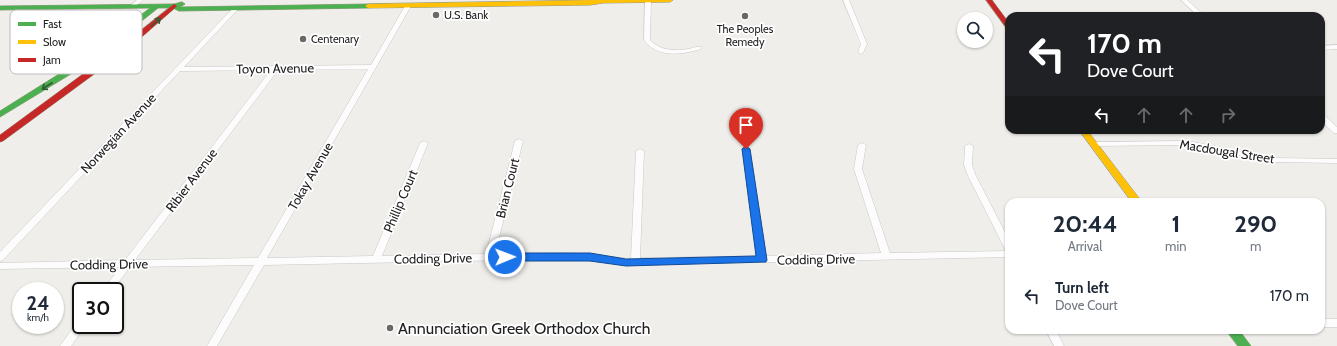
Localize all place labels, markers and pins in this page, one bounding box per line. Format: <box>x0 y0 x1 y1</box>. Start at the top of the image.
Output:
place label: U.S. Bank <box>444 8 488 22</box>
marker: U.S. Bank <box>431 10 441 20</box>
marker: The Peoples Remedy <box>740 11 750 21</box>
place label: The Peoples Remedy <box>717 22 774 49</box>
place label: Centenary <box>311 32 360 46</box>
marker: Centenary <box>298 34 308 44</box>
pin <box>729 108 763 149</box>
place label: Annunciation Greek Orthodox Church <box>398 319 650 338</box>
marker: Annunciation Greek Orthodox Church <box>385 323 395 333</box>

